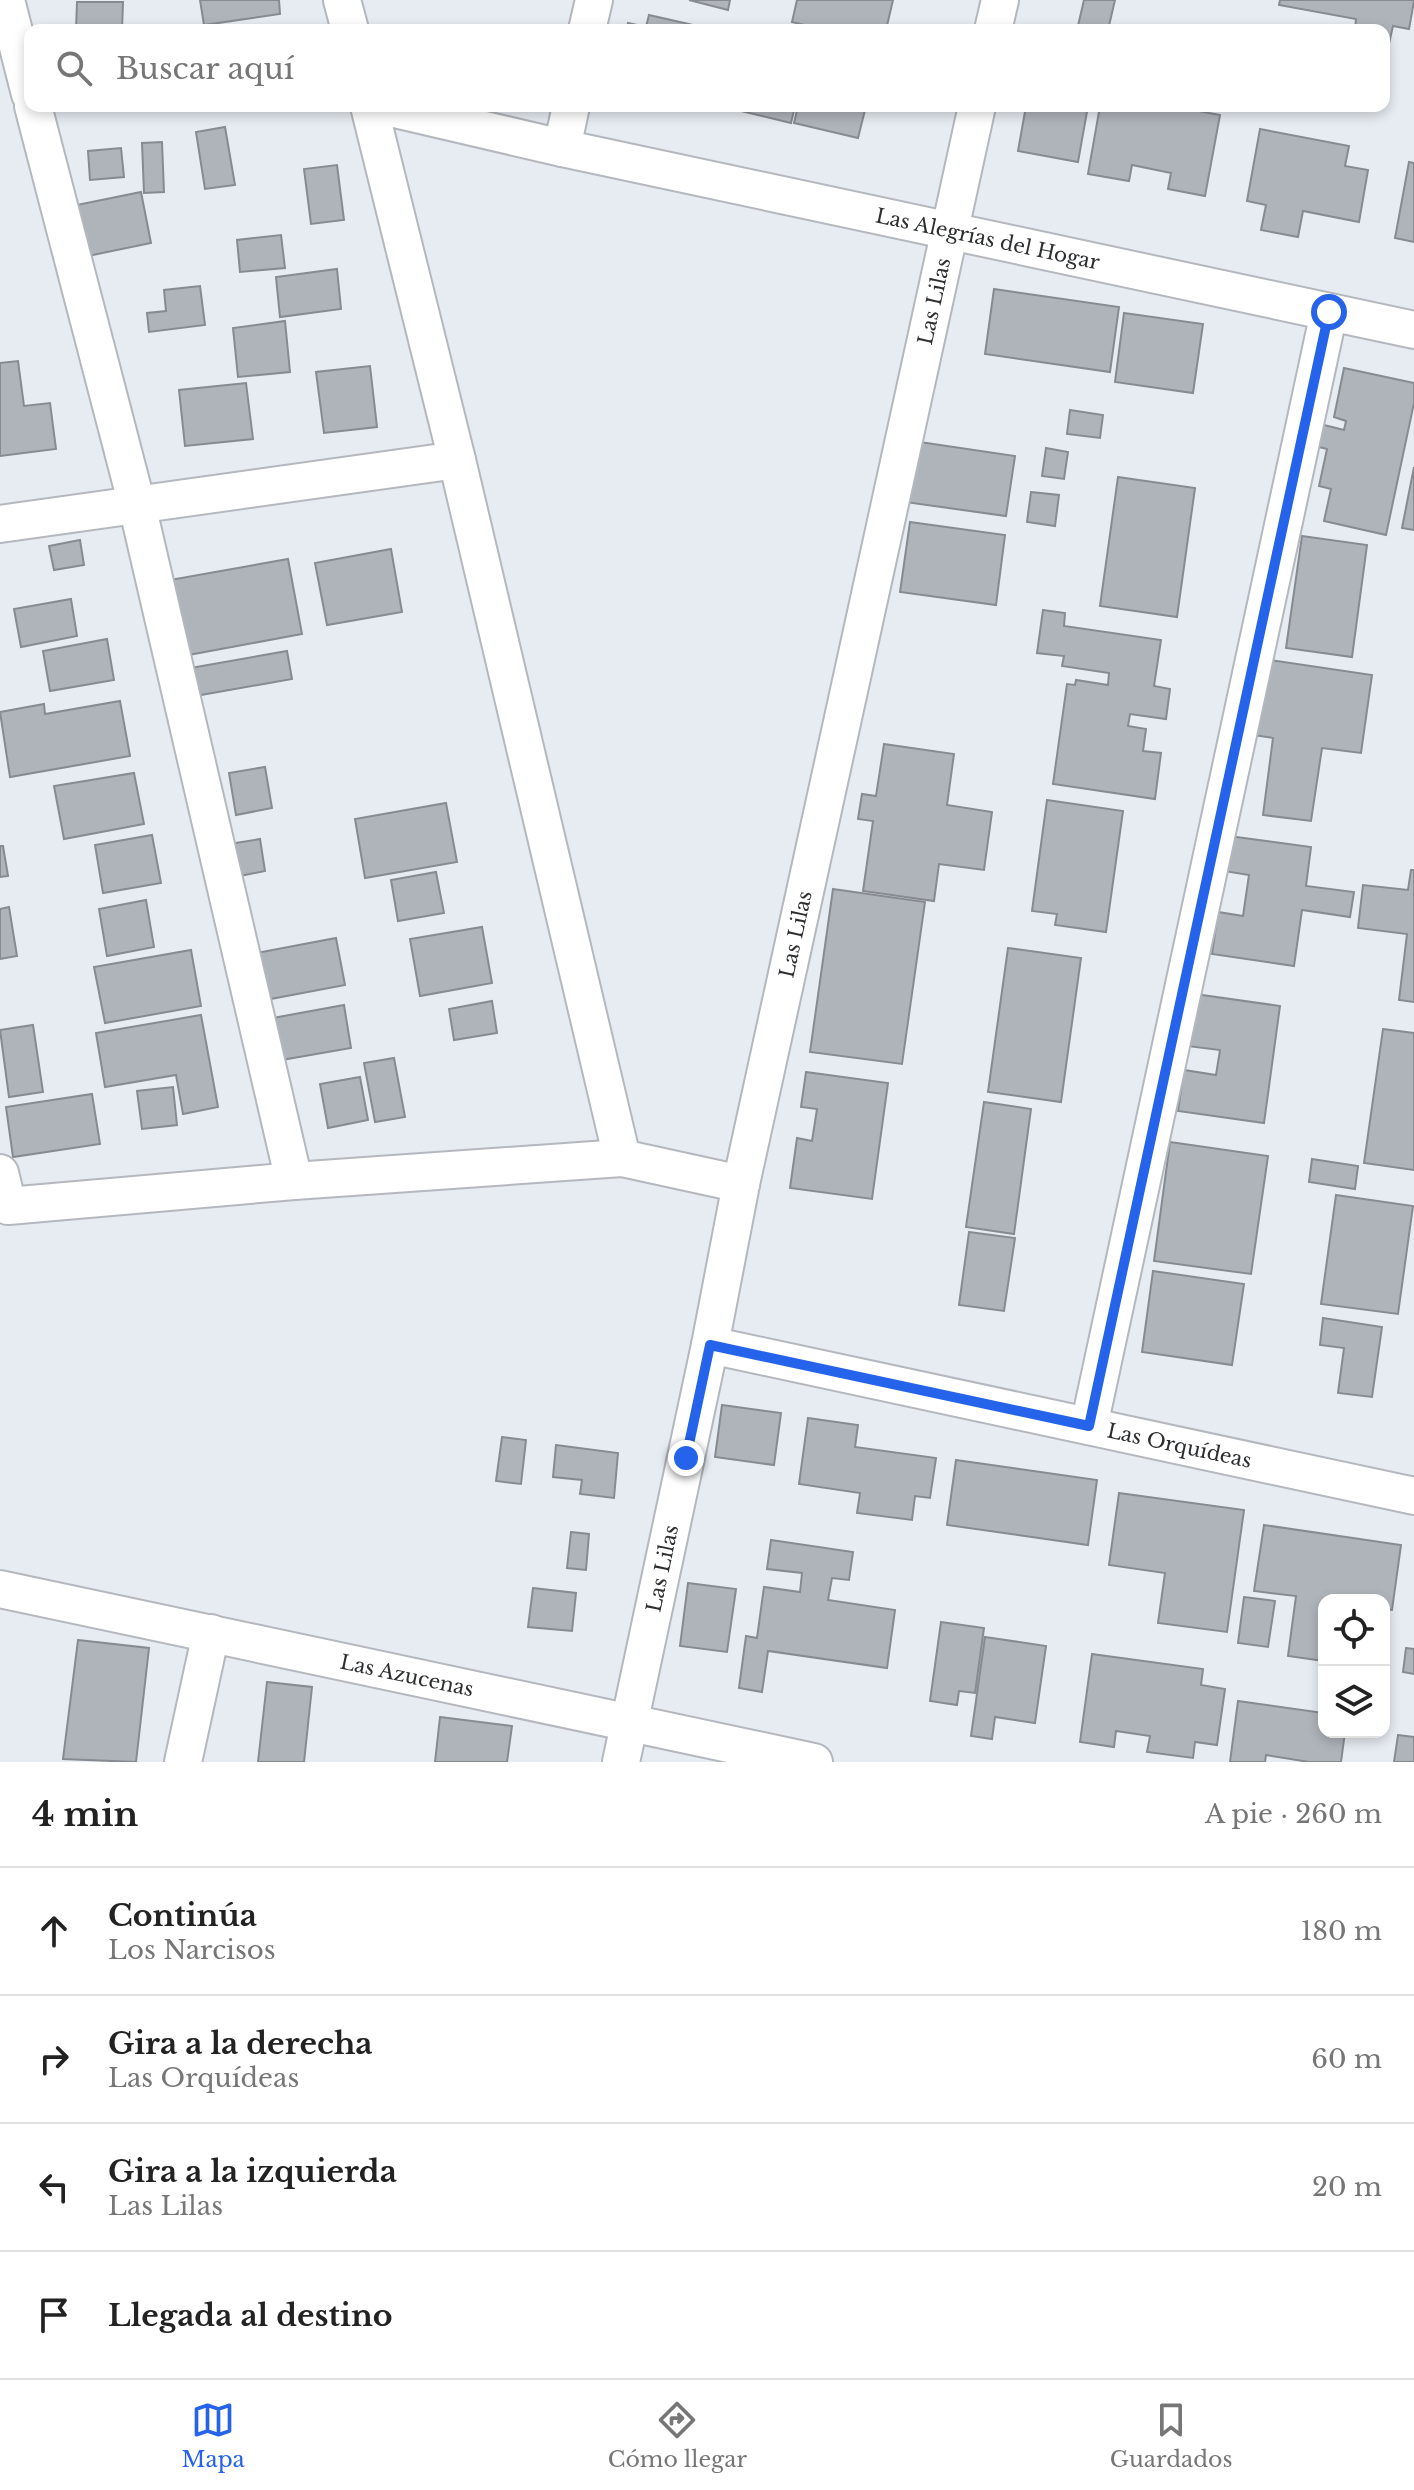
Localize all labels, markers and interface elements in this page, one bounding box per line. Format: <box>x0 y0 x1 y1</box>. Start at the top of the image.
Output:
search box <box>24 24 1390 112</box>
icon: search <box>52 46 96 90</box>
text: Buscar aquí <box>116 50 294 87</box>
street label: Las Alegrías del Hogar <box>873 203 1102 275</box>
street label: Las Lilas <box>913 255 955 347</box>
route start <box>1311 294 1347 330</box>
street label: Las Lilas <box>774 888 817 980</box>
street label: Las Orquídeas <box>1105 1418 1254 1473</box>
route end <box>668 1440 704 1476</box>
street label: Las Lilas <box>641 1523 683 1614</box>
map controls <box>1318 1594 1390 1738</box>
button: locate <box>1318 1594 1390 1666</box>
street label: Las Azucenas <box>338 1650 476 1701</box>
button: layers <box>1318 1666 1390 1738</box>
text: 4 min <box>32 1793 138 1835</box>
text: A pie · 260 m <box>1205 1798 1382 1830</box>
text: Continúa <box>108 1897 257 1934</box>
icon: ahead <box>32 1909 76 1953</box>
text: 180 m <box>1301 1915 1382 1947</box>
text: Los Narcisos <box>108 1934 276 1966</box>
text: Gira a la derecha <box>108 2025 373 2062</box>
icon: right <box>32 2037 76 2081</box>
text: 60 m <box>1311 2043 1382 2075</box>
text: Las Orquídeas <box>108 2062 299 2094</box>
text: Gira a la izquierda <box>108 2153 397 2190</box>
icon: left <box>32 2165 76 2209</box>
text: 20 m <box>1312 2171 1382 2203</box>
text: Las Lilas <box>108 2190 223 2222</box>
icon: arrive <box>32 2293 76 2337</box>
text: Llegada al destino <box>108 2297 393 2334</box>
tab: Mapa <box>181 2398 245 2473</box>
tab: Cómo llegar <box>608 2398 747 2473</box>
tab: Guardados <box>1110 2398 1232 2473</box>

